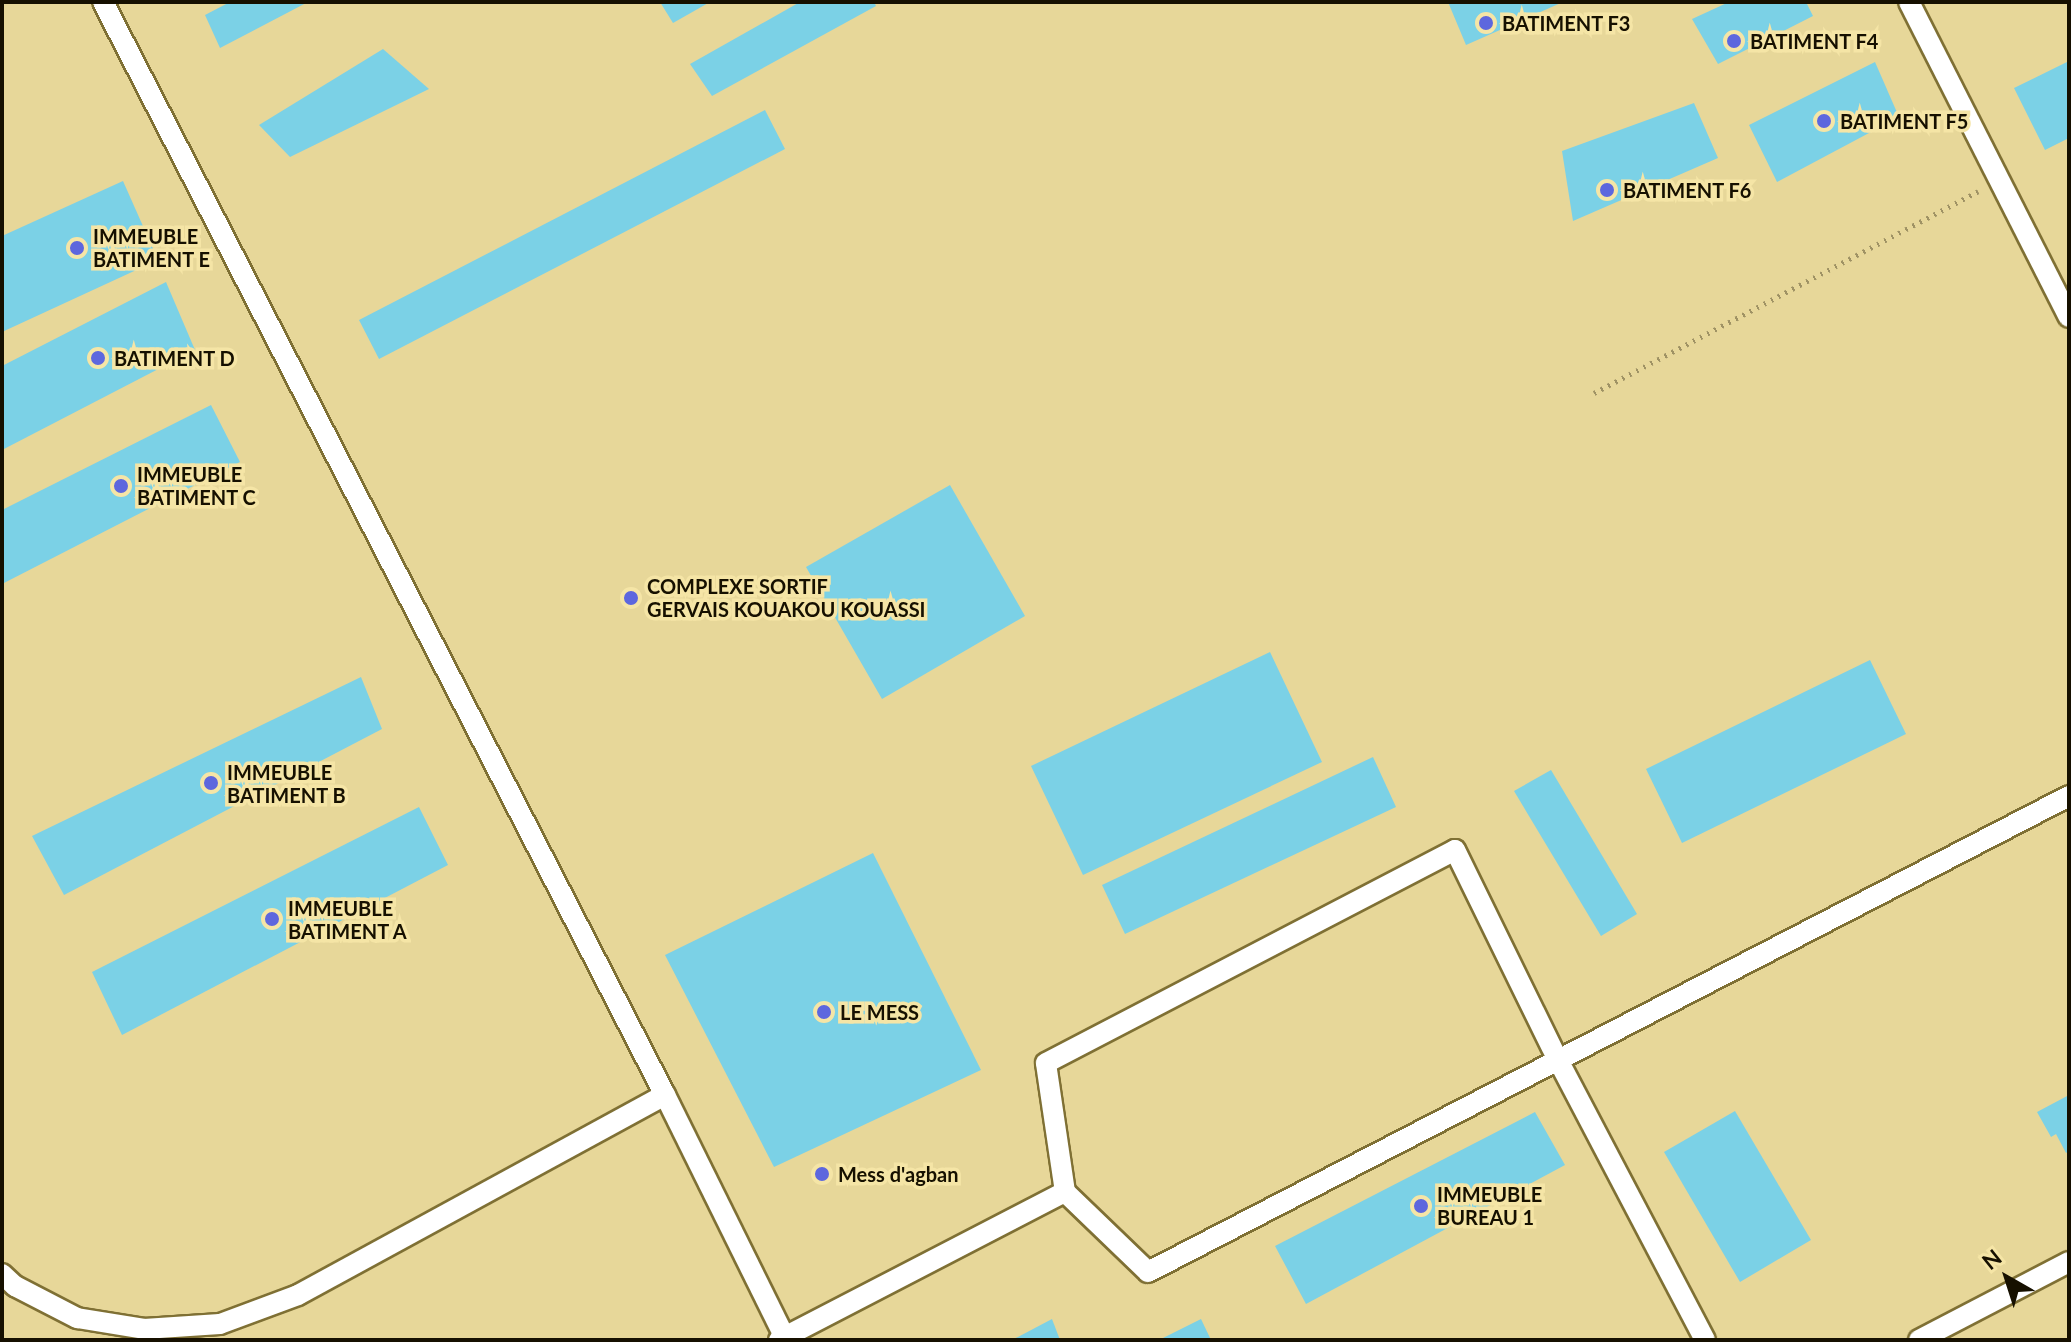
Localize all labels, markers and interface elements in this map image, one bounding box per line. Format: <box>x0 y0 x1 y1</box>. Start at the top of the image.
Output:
place label: BATIMENT F3 <box>1502 11 1631 35</box>
marker: BATIMENT F3 <box>1477 14 1495 32</box>
place label: BATIMENT F4 <box>1750 29 1879 53</box>
marker: BATIMENT F4 <box>1725 32 1743 50</box>
place label: BATIMENT F5 <box>1840 109 1969 133</box>
marker: BATIMENT F5 <box>1815 112 1833 130</box>
place label: BATIMENT F6 <box>1623 178 1752 202</box>
marker: BATIMENT F6 <box>1598 181 1616 199</box>
place label: IMMEUBLE BATIMENT E <box>93 224 211 271</box>
marker: IMMEUBLE BATIMENT E <box>68 239 86 257</box>
place label: BATIMENT D <box>114 346 235 370</box>
marker: BATIMENT D <box>89 349 107 367</box>
place label: IMMEUBLE BATIMENT C <box>137 462 256 509</box>
marker: IMMEUBLE BATIMENT C <box>112 477 130 495</box>
place label: COMPLEXE SORTIF GERVAIS KOUAKOU KOUASSI <box>647 574 926 621</box>
marker: COMPLEXE SORTIF GERVAIS KOUAKOU KOUASSI <box>622 589 640 607</box>
place label: IMMEUBLE BATIMENT B <box>227 760 346 807</box>
marker: IMMEUBLE BATIMENT B <box>202 774 220 792</box>
place label: IMMEUBLE BATIMENT A <box>288 896 408 943</box>
marker: IMMEUBLE BATIMENT A <box>263 910 281 928</box>
place label: LE MESS <box>840 1000 919 1024</box>
marker: LE MESS <box>815 1003 833 1021</box>
place label: Mess d'agban <box>838 1162 958 1186</box>
marker: Mess d'agban <box>813 1165 831 1183</box>
place label: IMMEUBLE BUREAU 1 <box>1437 1182 1542 1229</box>
marker: IMMEUBLE BUREAU 1 <box>1412 1197 1430 1215</box>
north arrow <box>1967 1238 2047 1318</box>
text: N <box>1976 1243 2007 1275</box>

